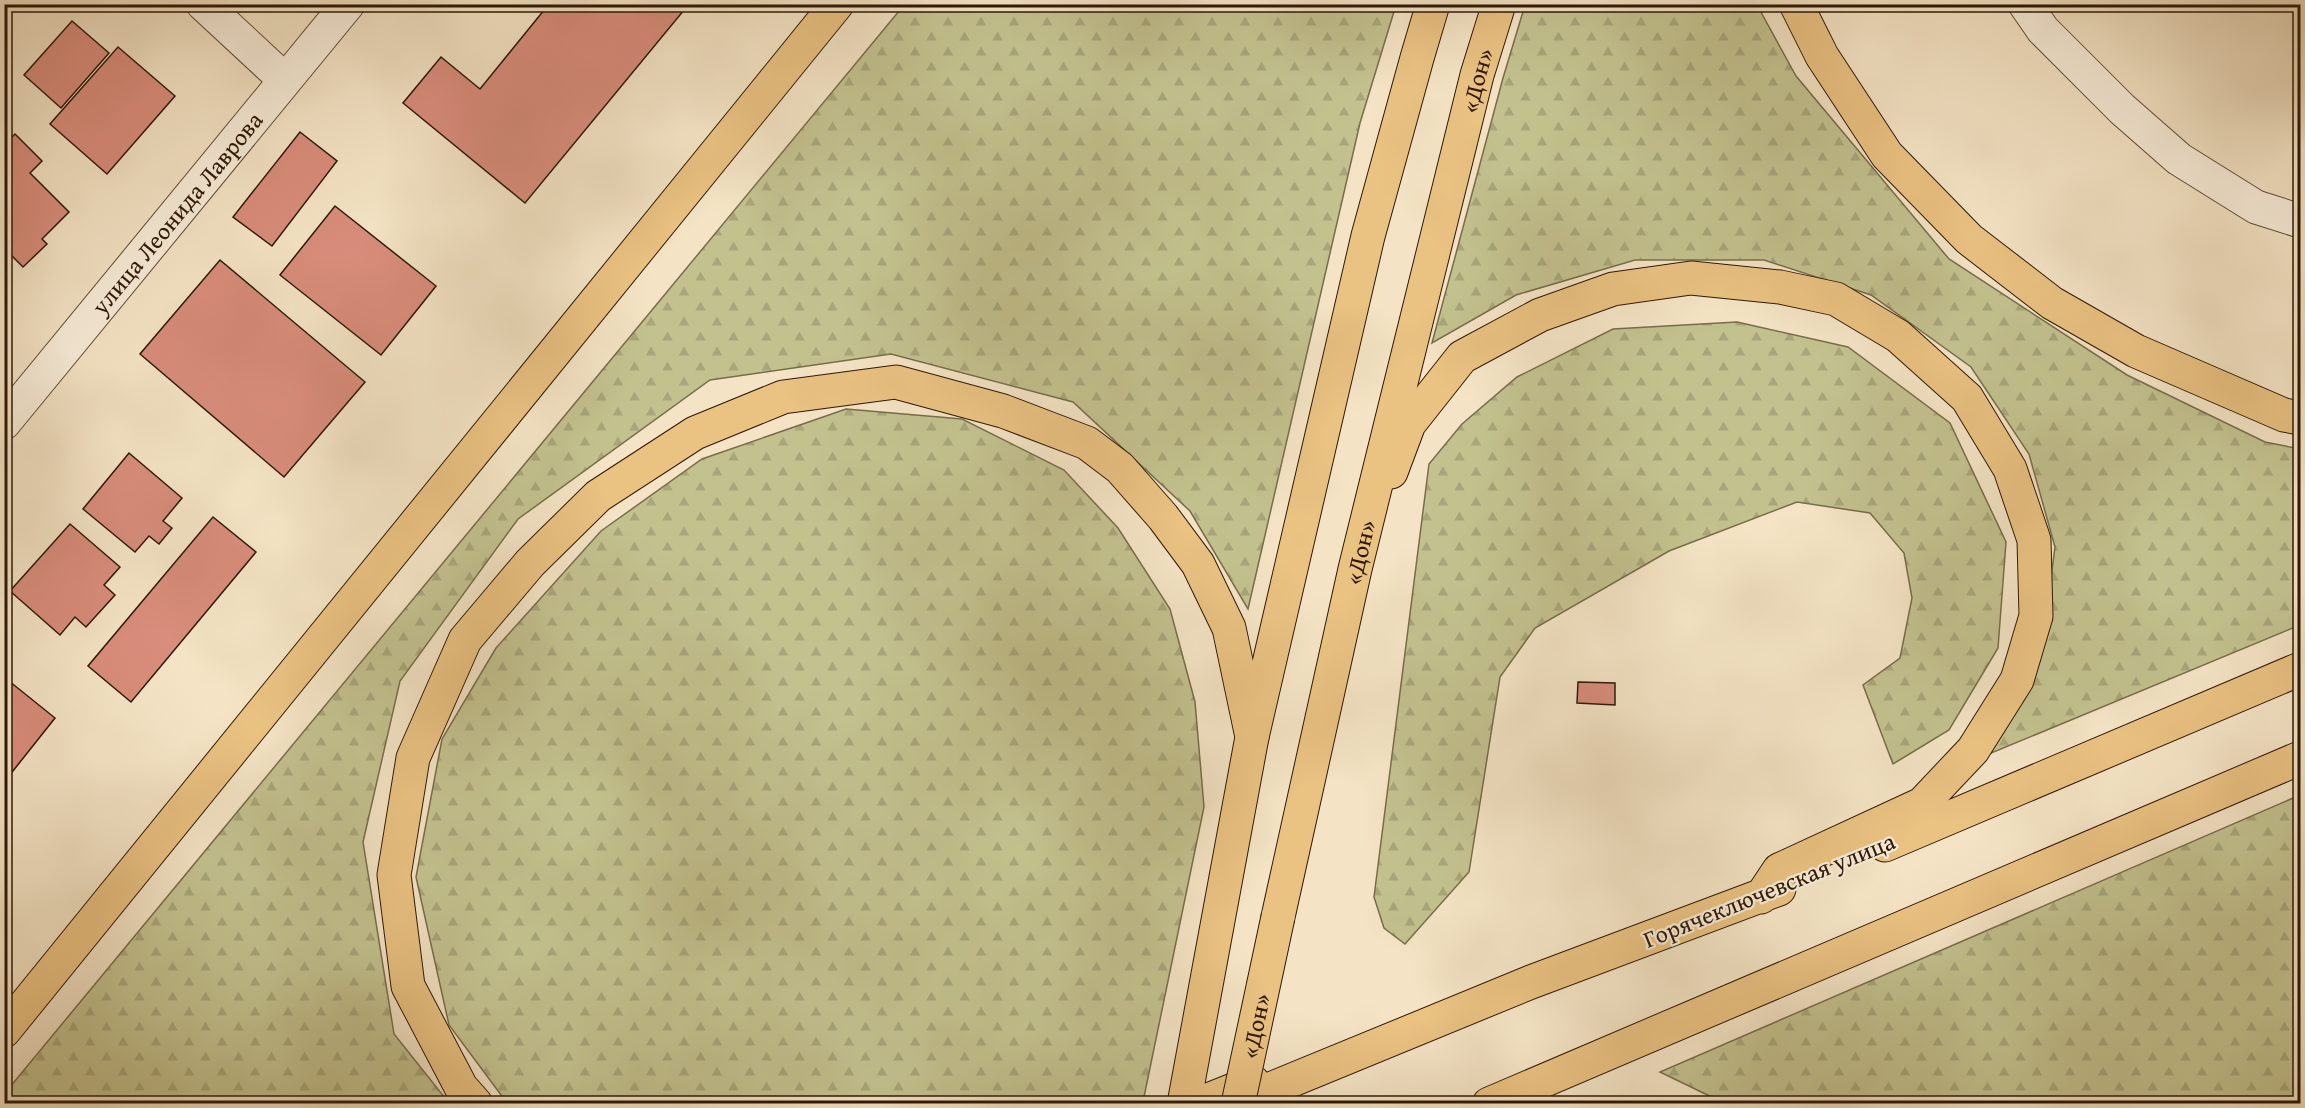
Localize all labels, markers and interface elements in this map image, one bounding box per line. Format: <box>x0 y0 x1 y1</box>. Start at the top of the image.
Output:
street label: «Дон» <box>1451 44 1502 116</box>
street label: улица Леонида Лаврова <box>82 103 271 323</box>
street label: «Дон» <box>1335 516 1384 587</box>
street label: Горячеключевская улица <box>1638 823 1901 957</box>
street label: «Дон» <box>1231 990 1279 1061</box>

